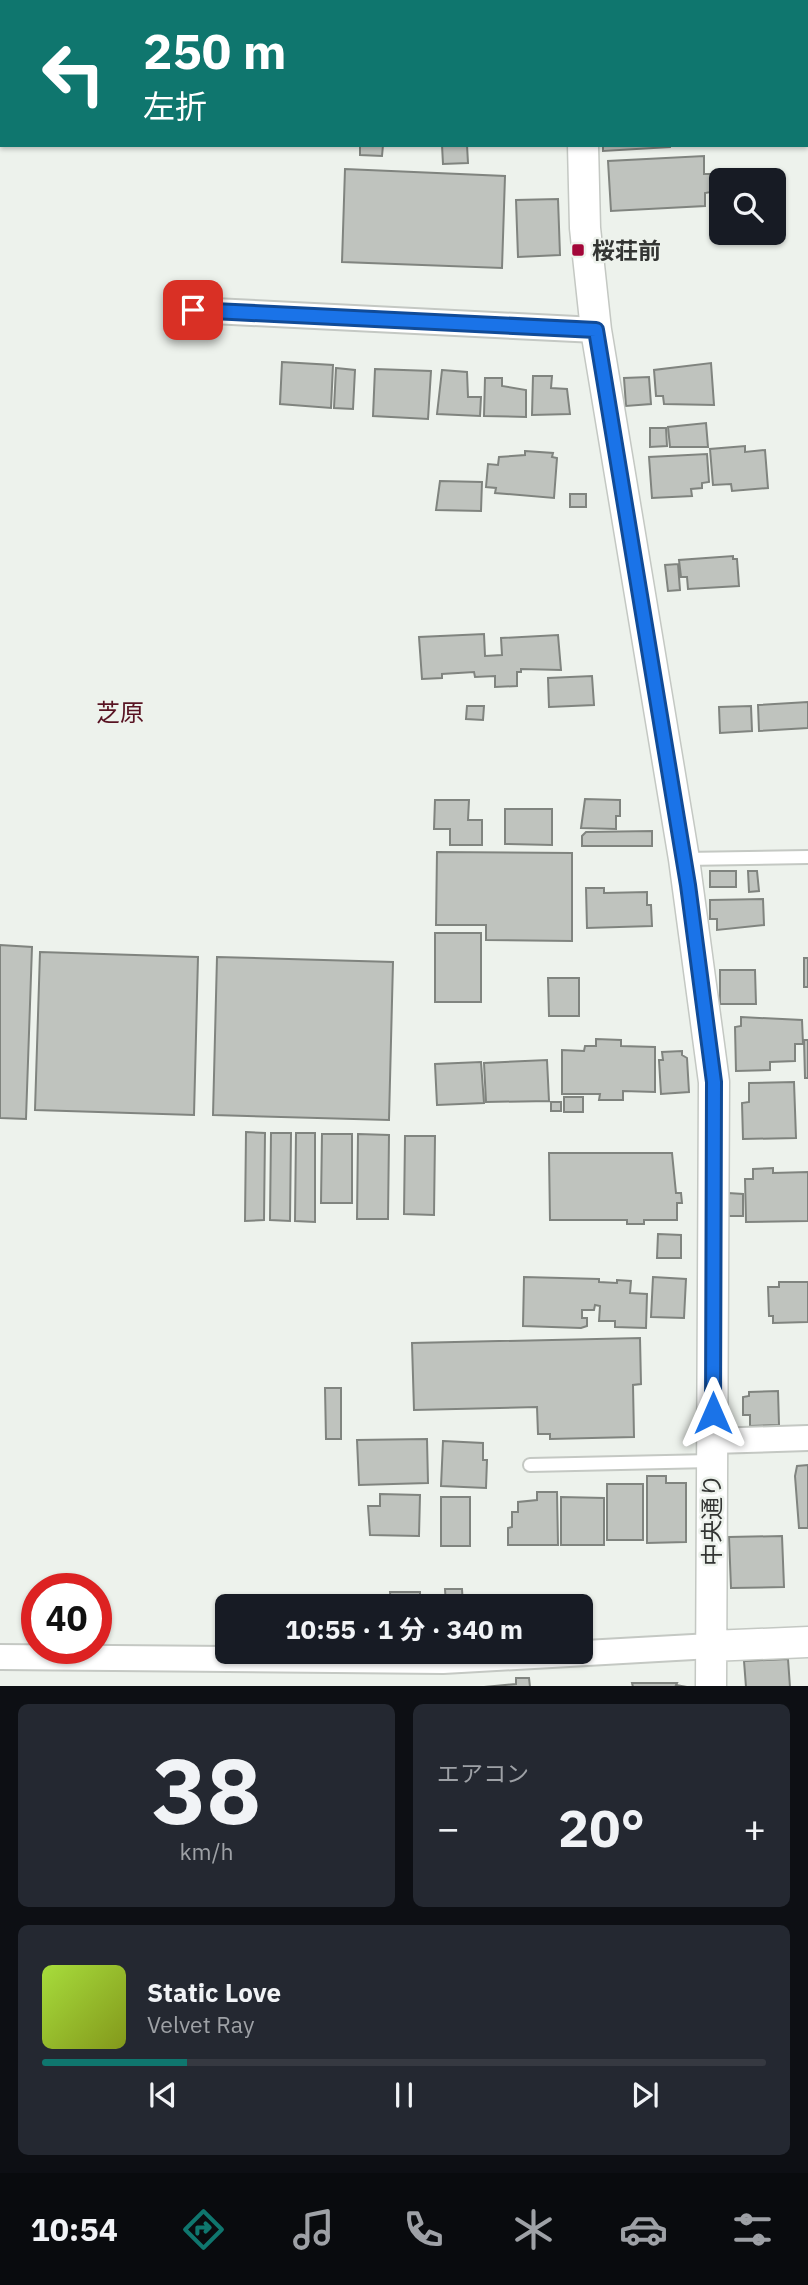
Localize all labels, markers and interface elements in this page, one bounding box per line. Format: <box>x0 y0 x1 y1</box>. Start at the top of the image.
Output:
text: 250 m <box>143 19 287 82</box>
icon: left <box>28 28 119 119</box>
text: 左折 <box>143 85 207 127</box>
map controls <box>709 168 786 245</box>
button: search <box>709 168 786 245</box>
place label: 桜荘前 <box>592 235 661 265</box>
marker: 桜荘前 <box>570 242 586 258</box>
pin <box>163 280 223 340</box>
icon: arrive <box>174 291 212 329</box>
district label: 芝原 <box>96 696 144 728</box>
position arrow <box>676 1376 750 1450</box>
street label: 中央通り <box>696 1474 726 1566</box>
speed limit sign: 40 <box>21 1573 112 1664</box>
text: 10:55 · 1 分 · 340 m <box>285 1612 523 1646</box>
text: 38 <box>152 1731 261 1849</box>
text: エアコン <box>437 1758 529 1788</box>
text: 20° <box>558 1794 645 1861</box>
text: − <box>437 1803 460 1852</box>
text: + <box>743 1803 766 1852</box>
text: km/h <box>179 1836 234 1866</box>
text: Static Love <box>147 1975 281 2009</box>
text: Velvet Ray <box>147 2009 254 2039</box>
icon: previous <box>144 2076 182 2114</box>
icon: pause <box>385 2076 423 2114</box>
icon: next <box>626 2076 664 2114</box>
icon: directions <box>179 2205 228 2254</box>
icon: music <box>289 2205 338 2254</box>
icon: phone <box>399 2205 448 2254</box>
icon: climate <box>509 2205 558 2254</box>
icon: car <box>619 2205 668 2254</box>
icon: filters <box>728 2205 777 2254</box>
text: 10:54 <box>30 2208 118 2250</box>

